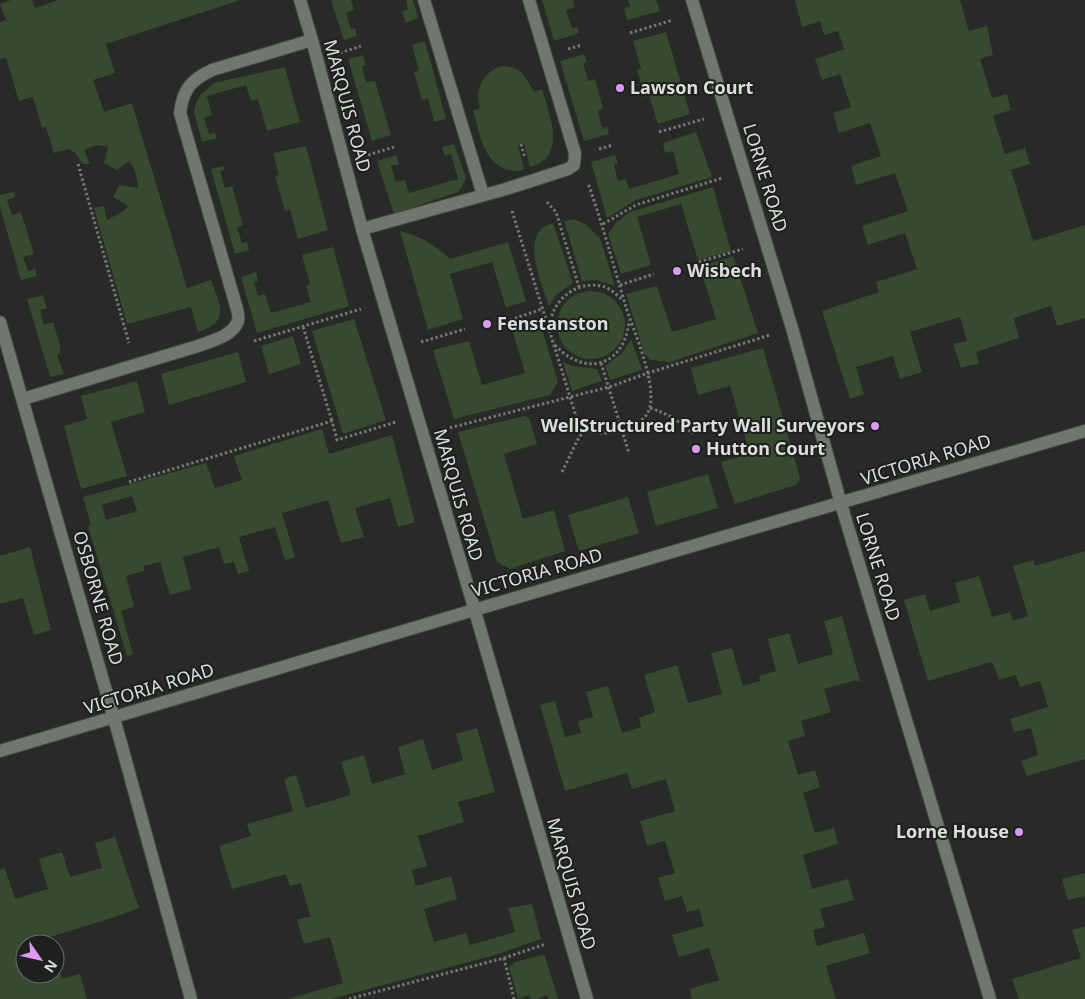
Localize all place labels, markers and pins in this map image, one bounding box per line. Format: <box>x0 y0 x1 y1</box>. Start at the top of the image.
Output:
place label: Lawson Court <box>630 75 753 99</box>
marker: Lawson Court <box>614 82 626 94</box>
place label: Wisbech <box>687 258 762 282</box>
marker: Wisbech <box>671 265 683 277</box>
place label: Fenstanston <box>497 311 608 335</box>
marker: Fenstanston <box>481 318 493 330</box>
place label: WellStructured Party Wall Surveyors <box>541 413 865 437</box>
marker: WellStructured Party Wall Surveyors <box>869 420 881 432</box>
place label: Hutton Court <box>706 436 825 460</box>
marker: Hutton Court <box>690 443 702 455</box>
place label: Lorne House <box>896 819 1009 843</box>
marker: Lorne House <box>1013 826 1025 838</box>

